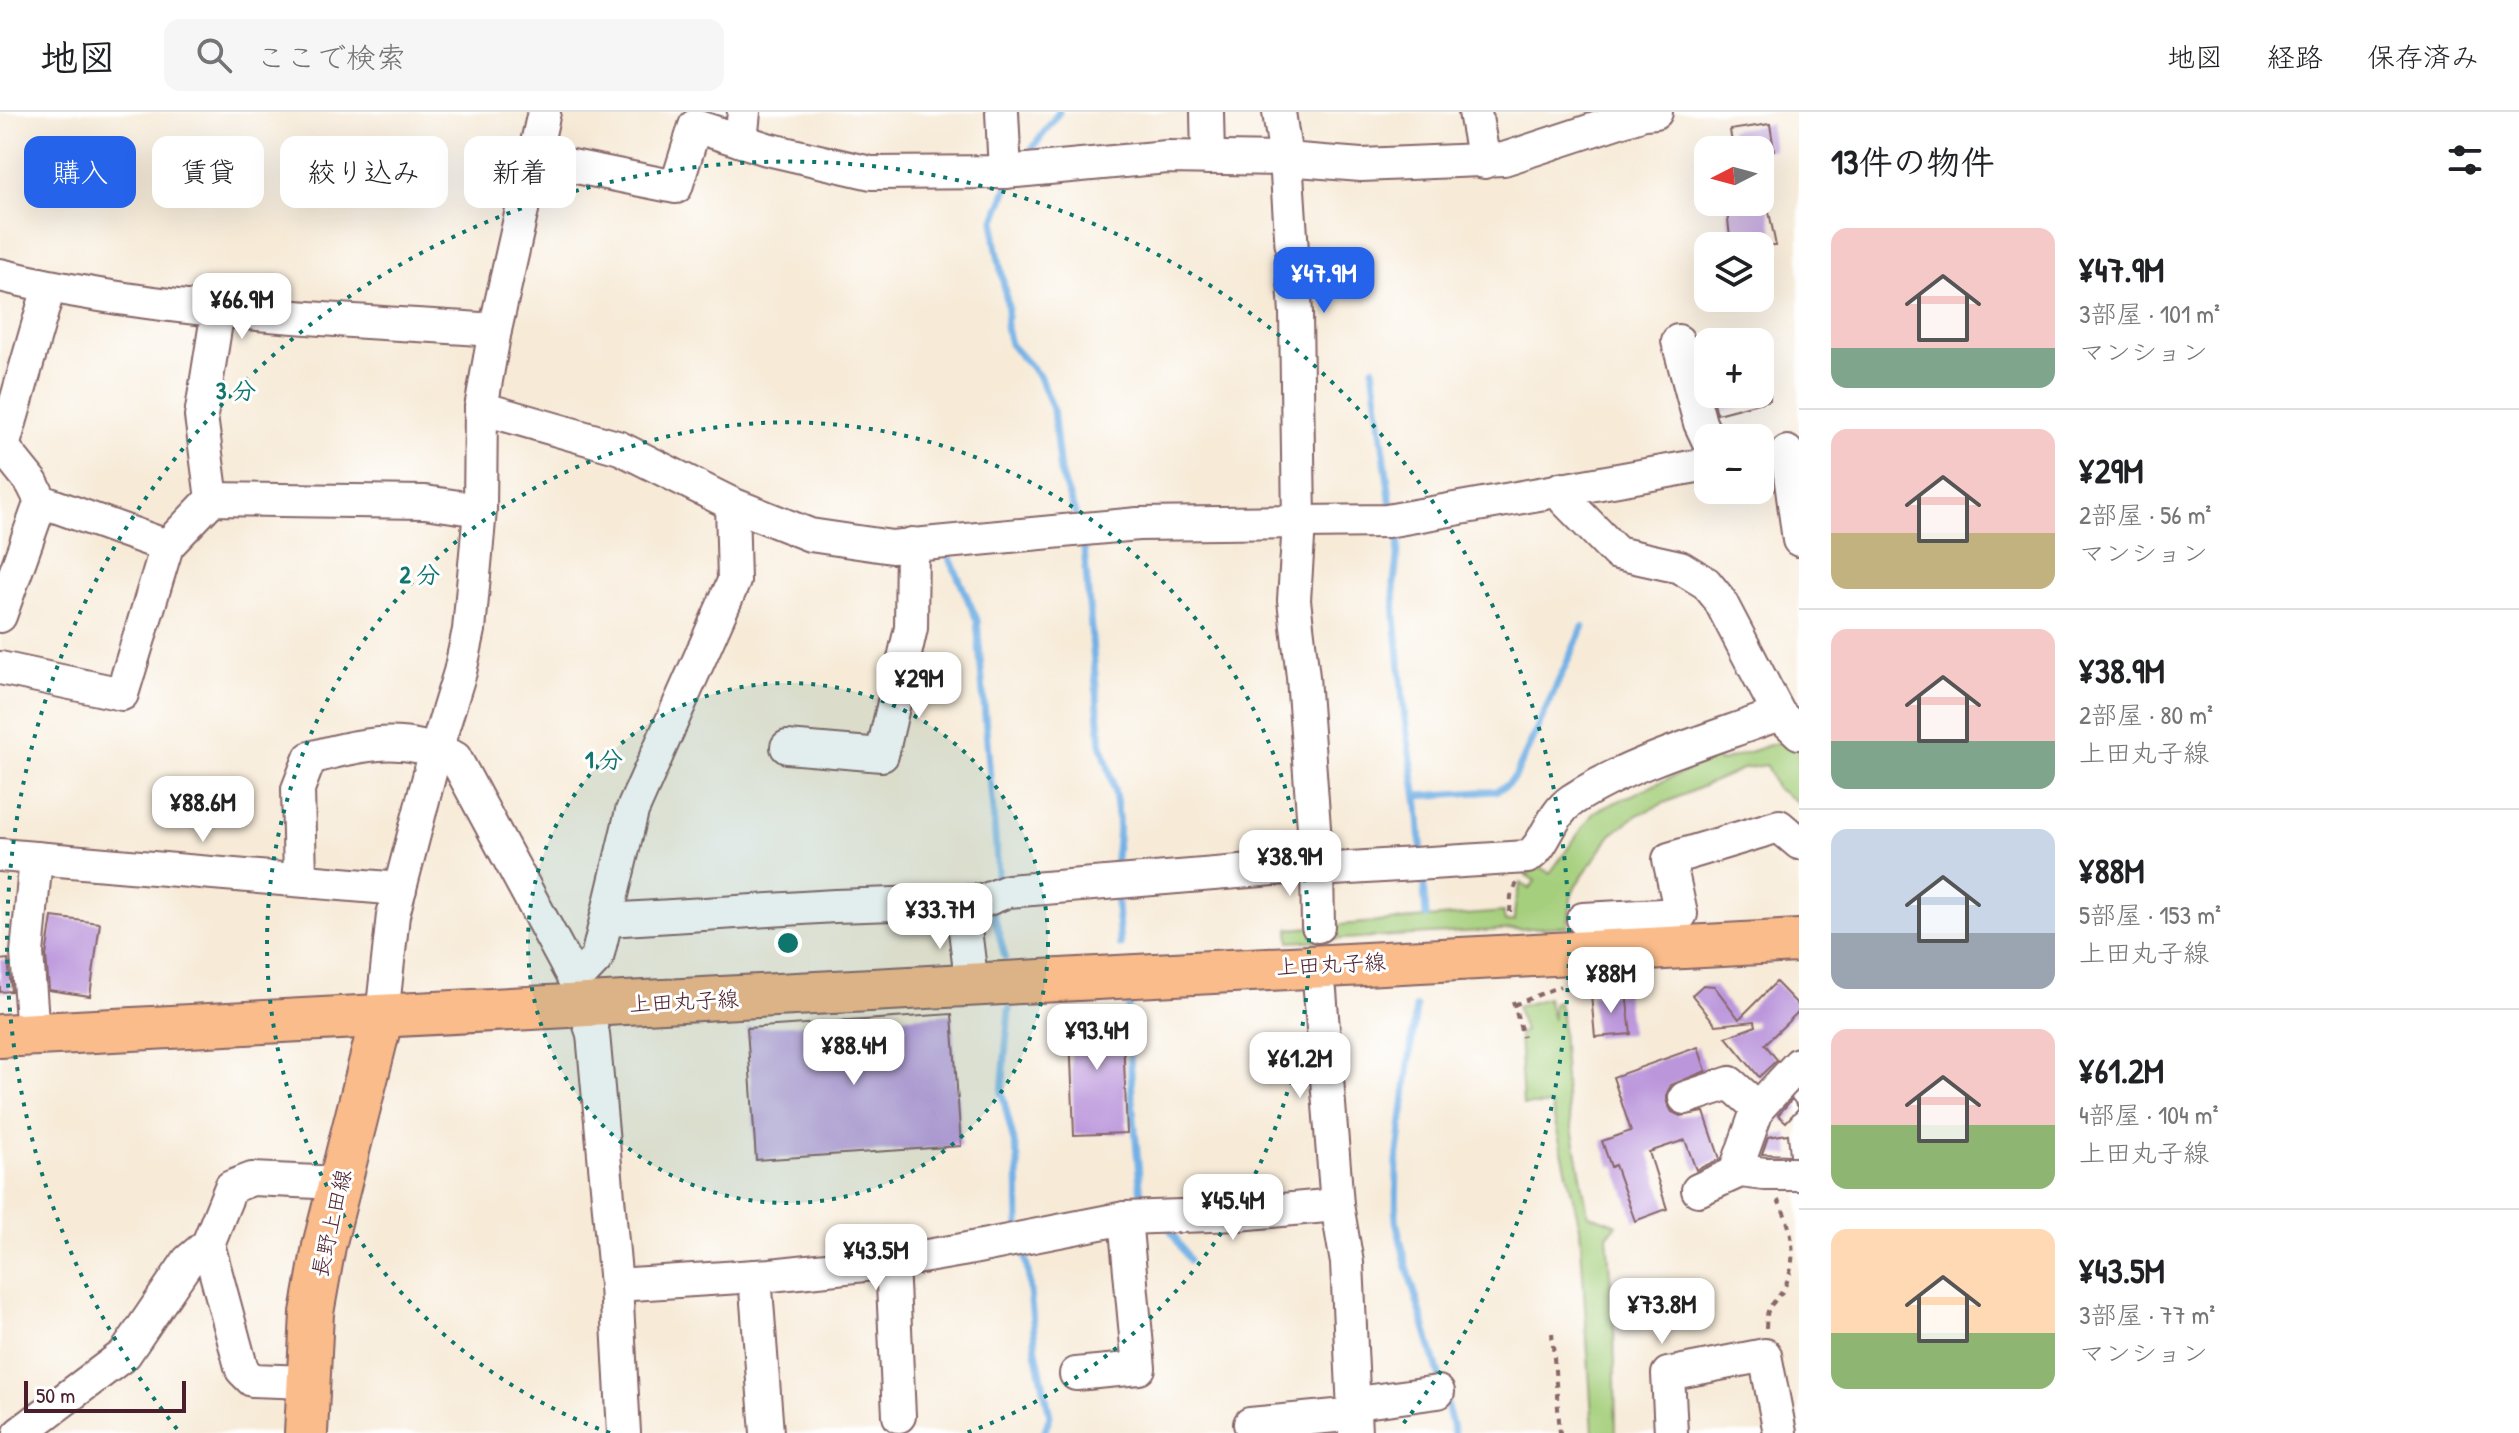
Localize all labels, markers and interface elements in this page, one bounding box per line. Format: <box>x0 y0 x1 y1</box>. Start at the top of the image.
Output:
search box <box>164 19 724 91</box>
text: 地図 <box>40 31 116 83</box>
icon: search <box>192 33 236 77</box>
text: ここで検索 <box>256 37 406 77</box>
text: 地図 <box>2167 38 2223 76</box>
text: 経路 <box>2267 38 2323 76</box>
text: 保存済み <box>2367 38 2479 76</box>
chip: 購入 <box>24 136 136 208</box>
chip: 賃貸 <box>152 136 264 208</box>
chip: 絞り込み <box>280 136 448 208</box>
chip: 新着 <box>464 136 576 208</box>
north arrow <box>1694 136 1774 216</box>
map controls <box>1694 136 1774 504</box>
icon: filters <box>2443 138 2487 182</box>
text: 13件の物件 <box>1831 139 1995 185</box>
button: layers <box>1694 232 1774 312</box>
pin: ¥47.9M <box>1259 247 1389 315</box>
text: ¥47.9M <box>2079 247 2164 293</box>
text: ¥47.9M <box>1291 255 1357 290</box>
icon: home <box>1895 260 1991 356</box>
pin: ¥66.9M <box>177 273 307 341</box>
text: ¥66.9M <box>210 281 274 316</box>
text: 3部屋 · 101 m² <box>2079 296 2220 331</box>
button: + <box>1694 328 1774 408</box>
text: マンション <box>2079 334 2208 369</box>
text: 3 分 <box>216 374 256 406</box>
button: − <box>1694 424 1774 504</box>
text: ¥29M <box>2079 448 2143 494</box>
icon: home <box>1895 461 1991 557</box>
text: 2部屋 · 56 m² <box>2079 497 2211 532</box>
text: マンション <box>2079 535 2208 570</box>
text: 2 分 <box>400 558 440 590</box>
text: ¥38.9M <box>2079 648 2165 694</box>
pin: ¥29M <box>872 652 966 720</box>
text: ¥29M <box>894 660 944 695</box>
icon: home <box>1895 661 1991 757</box>
text: 2部屋 · 80 m² <box>2079 697 2213 732</box>
text: 上田丸子線 <box>2079 735 2209 770</box>
text: 1 分 <box>585 743 623 775</box>
pin: ¥88.6M <box>138 776 268 844</box>
text: ¥88.6M <box>170 784 236 819</box>
pin: ¥38.9M <box>1225 830 1355 898</box>
text: ¥38.9M <box>1257 838 1323 873</box>
text: ¥88M <box>2079 848 2144 894</box>
icon: home <box>1895 861 1991 957</box>
pin: ¥33.7M <box>875 883 1005 951</box>
text: ¥33.7M <box>905 891 975 926</box>
text: 5部屋 · 153 m² <box>2079 897 2221 932</box>
centre of rings <box>774 929 802 957</box>
text: 上田丸子線 <box>2079 935 2209 970</box>
street label: 上田丸子線 <box>1275 946 1387 982</box>
pin: ¥88M <box>1564 947 1658 1015</box>
text: ¥88M <box>1586 955 1636 990</box>
street label: 上田丸子線 <box>628 983 740 1019</box>
pin: ¥93.4M <box>1032 1004 1162 1072</box>
text: ¥93.4M <box>1065 1012 1129 1047</box>
pin: ¥88.4M <box>789 1019 919 1087</box>
text: ¥88.4M <box>821 1027 887 1062</box>
pin: ¥61.2M <box>1235 1032 1365 1100</box>
text: ¥61.2M <box>1267 1040 1333 1075</box>
text: ¥61.2M <box>2079 1048 2164 1094</box>
icon: home <box>1895 1061 1991 1157</box>
text: 4部屋 · 104 m² <box>2079 1097 2218 1132</box>
text: 上田丸子線 <box>2079 1135 2209 1170</box>
street label: 長野上田線 <box>304 1166 358 1280</box>
pin: ¥45.4M <box>1168 1174 1298 1242</box>
text: ¥45.4M <box>1201 1182 1265 1217</box>
pin: ¥43.5M <box>811 1224 941 1292</box>
text: ¥43.5M <box>843 1232 909 1267</box>
text: ¥43.5M <box>2079 1248 2165 1294</box>
icon: home <box>1895 1261 1991 1357</box>
pin: ¥73.8M <box>1597 1278 1727 1346</box>
text: ¥73.8M <box>1628 1286 1696 1321</box>
text: 3部屋 · 77 m² <box>2079 1297 2215 1332</box>
text: マンション <box>2079 1335 2208 1370</box>
scale bar <box>24 1377 186 1413</box>
text: 50 m <box>36 1380 75 1410</box>

